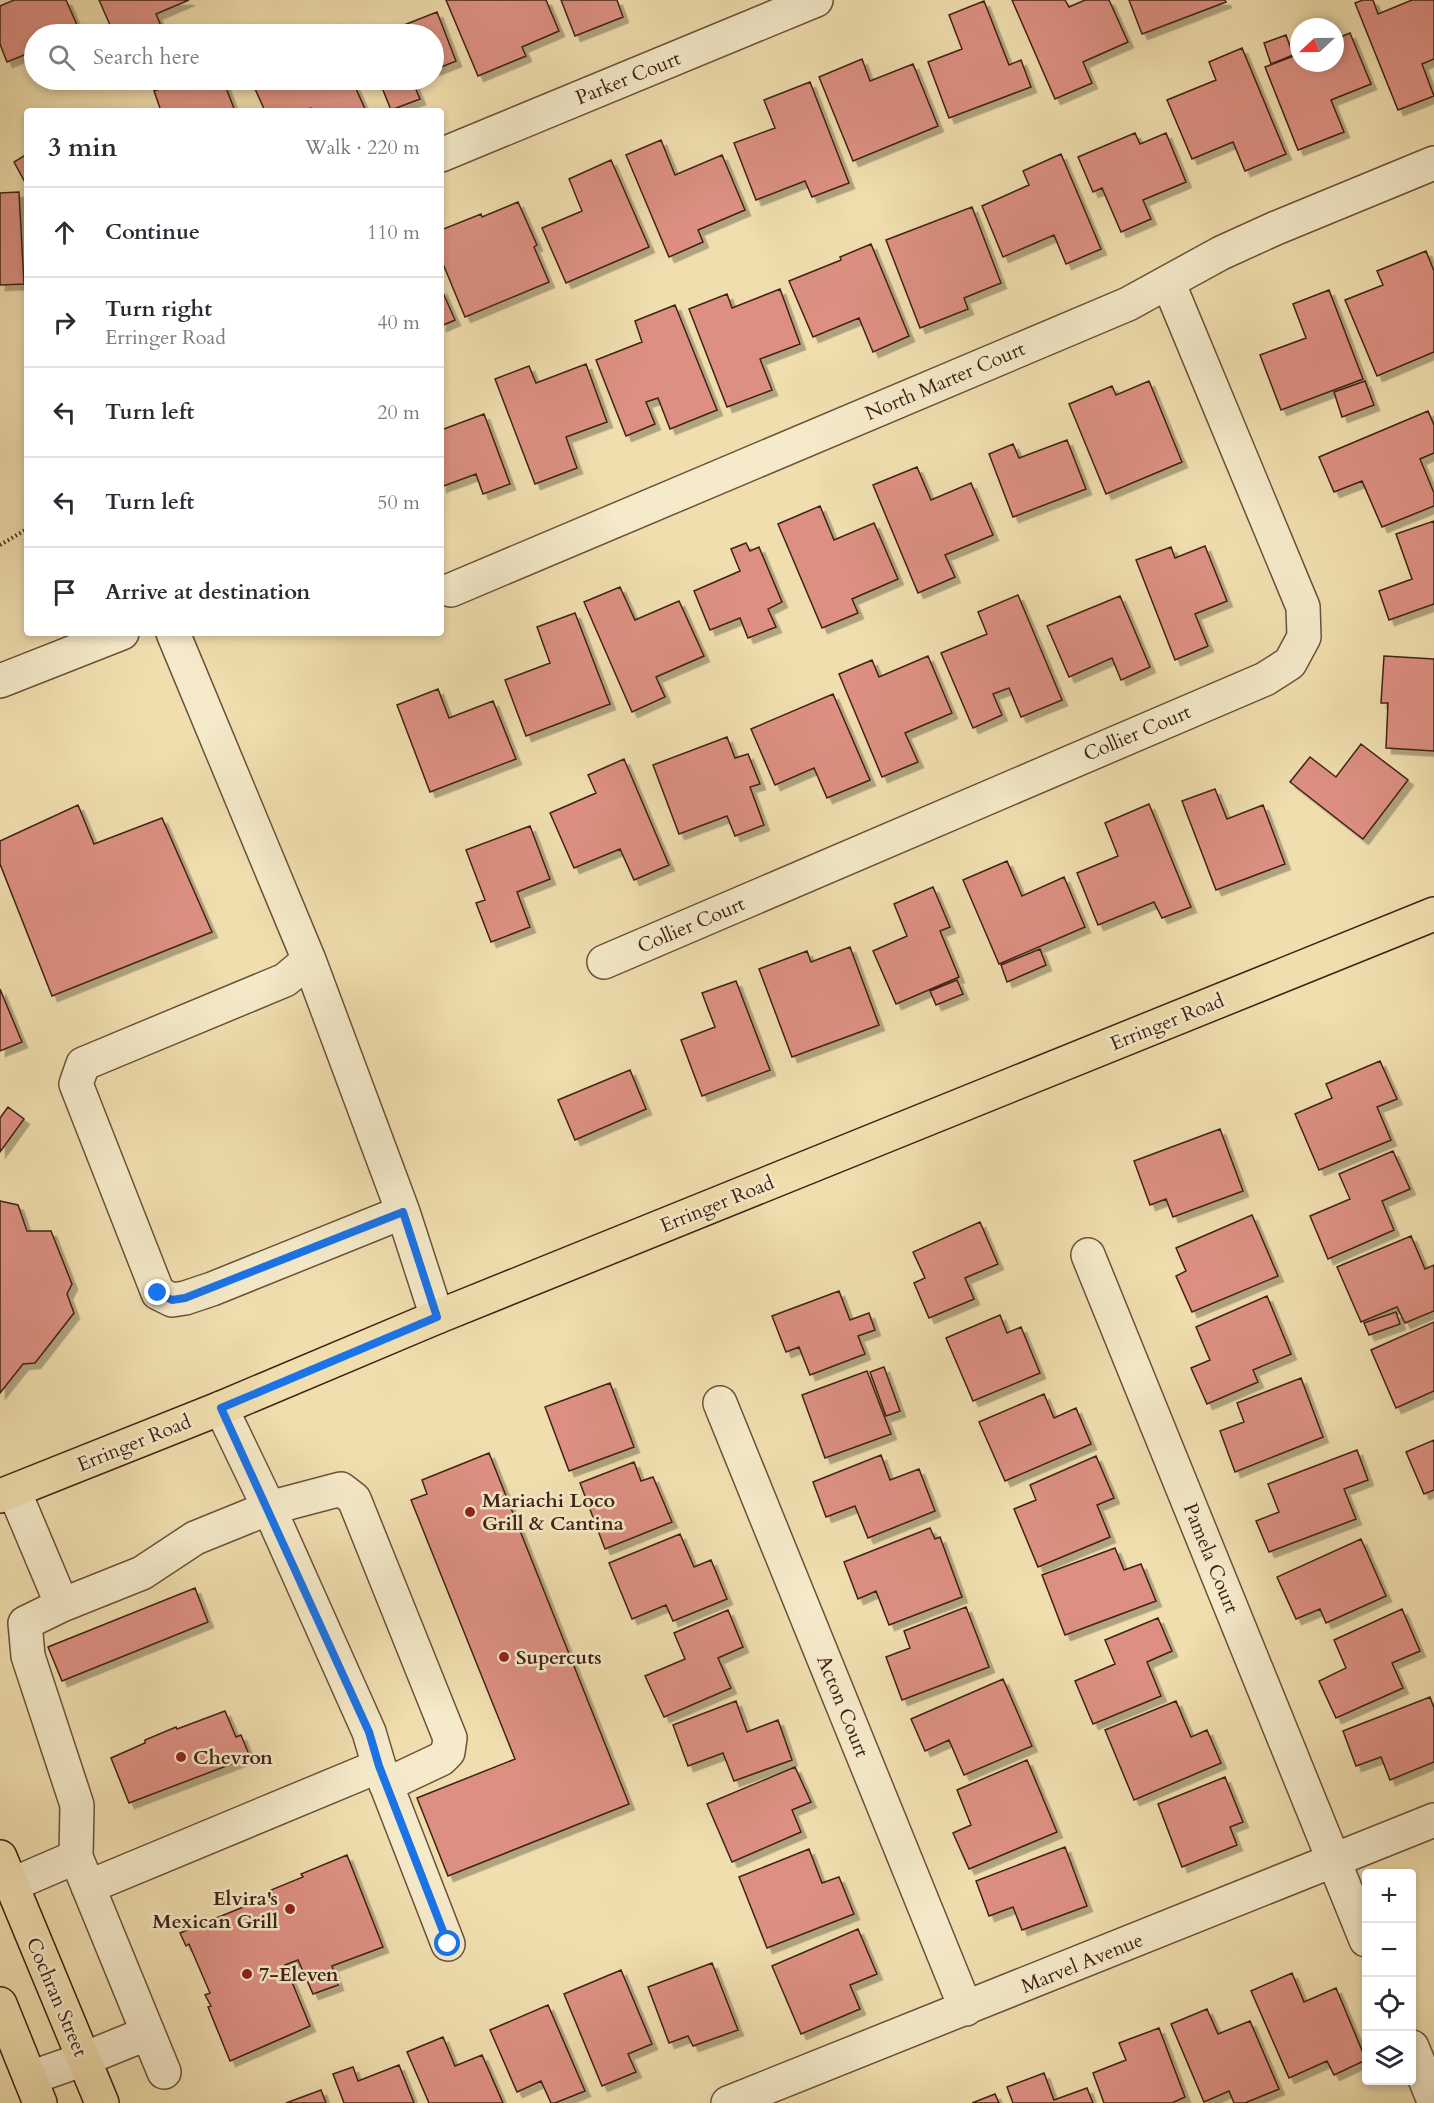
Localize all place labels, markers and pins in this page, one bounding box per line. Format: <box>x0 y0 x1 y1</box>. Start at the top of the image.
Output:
place label: Mariachi Loco Grill & Cantina <box>482 1487 624 1537</box>
marker: Mariachi Loco Grill & Cantina <box>463 1505 477 1519</box>
place label: Supercuts <box>516 1644 602 1671</box>
marker: Supercuts <box>497 1650 511 1664</box>
place label: Chevron <box>193 1744 273 1771</box>
marker: Chevron <box>174 1750 188 1764</box>
place label: Elvira's Mexican Grill <box>152 1885 278 1935</box>
marker: Elvira's Mexican Grill <box>283 1902 297 1916</box>
place label: 7-Eleven <box>259 1961 339 1988</box>
marker: 7-Eleven <box>240 1967 254 1981</box>

